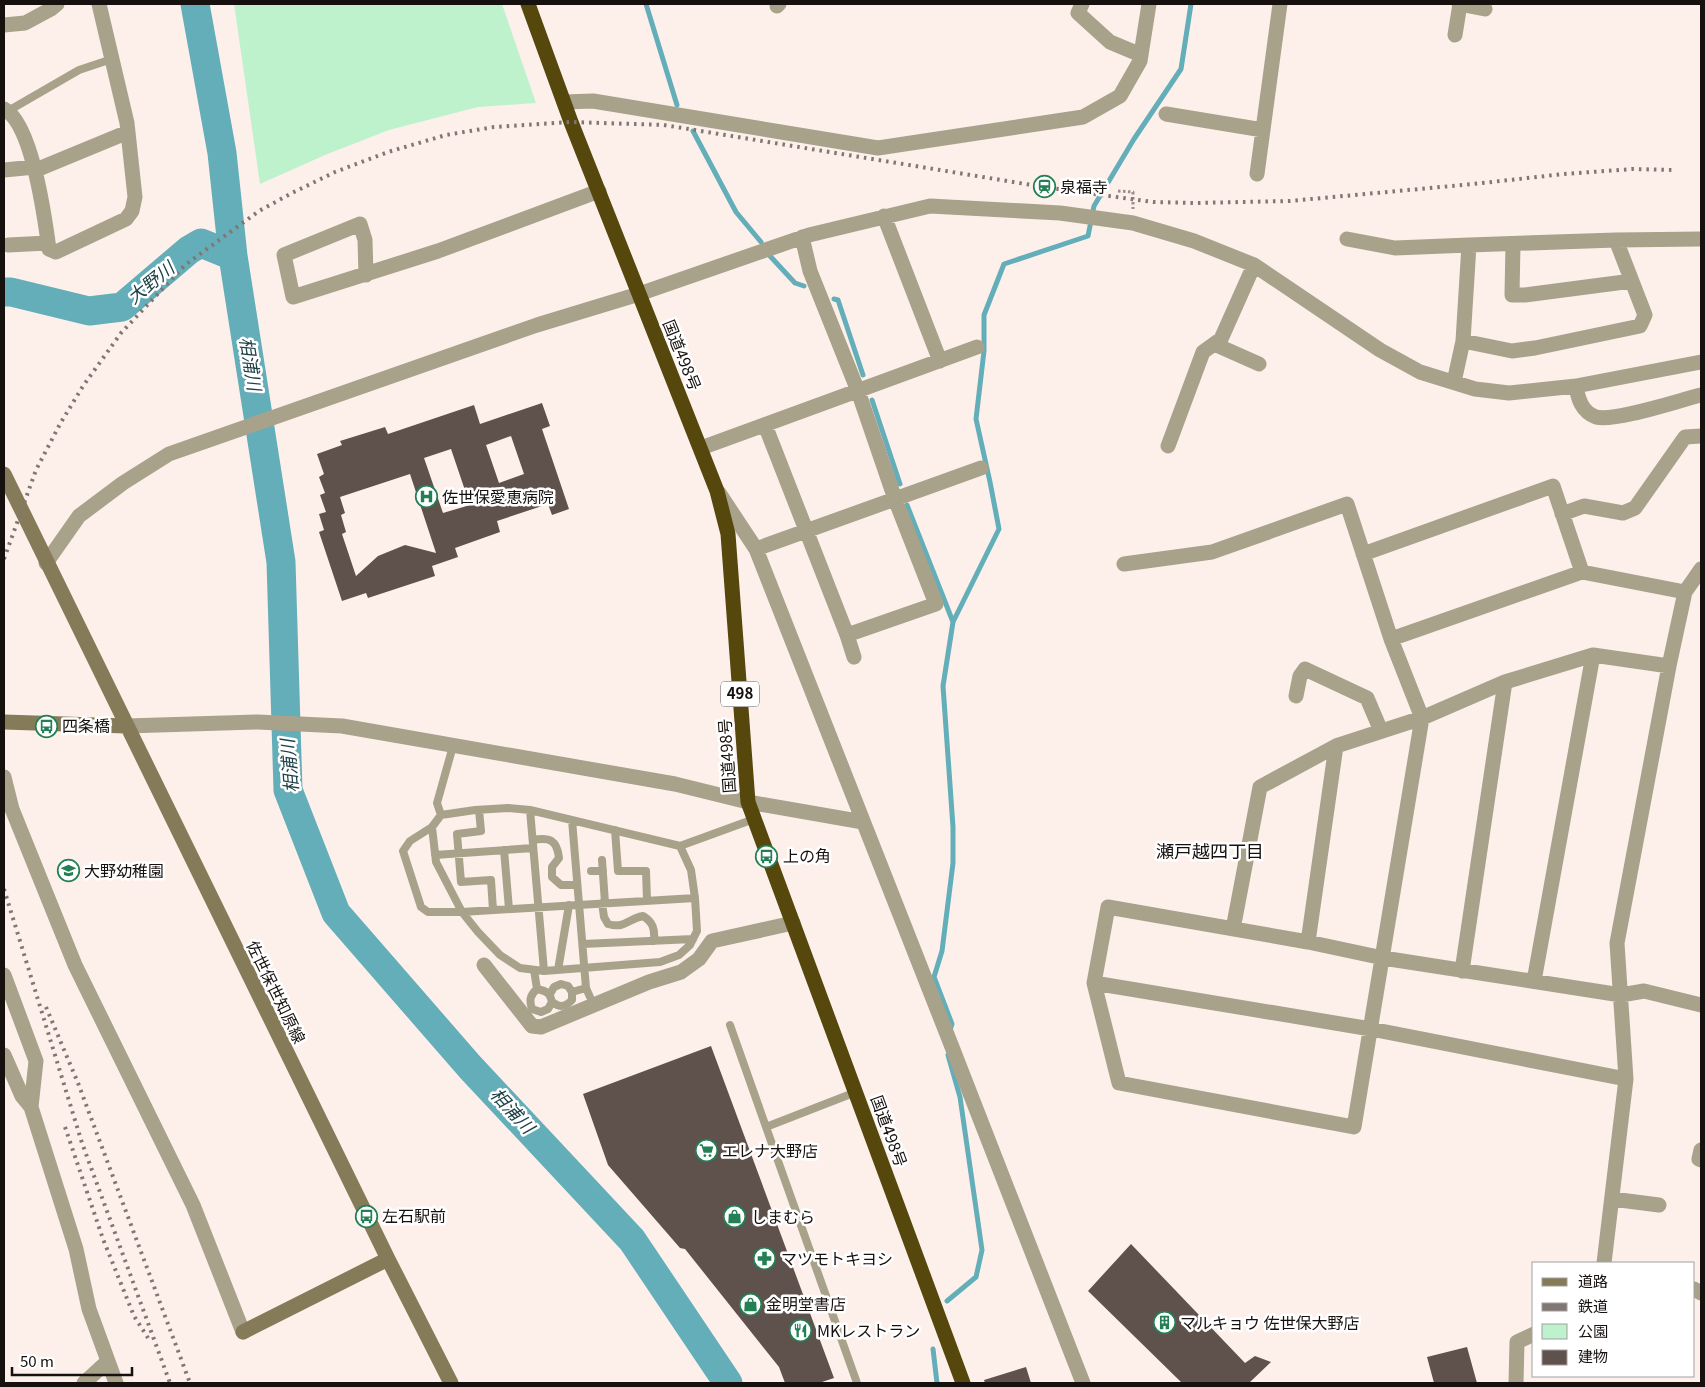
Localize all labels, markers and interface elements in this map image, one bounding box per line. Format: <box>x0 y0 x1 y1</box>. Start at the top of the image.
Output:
place label: 泉福寺 <box>1060 174 1108 198</box>
station icon: 泉福寺 <box>1032 175 1056 199</box>
water label: 大野川 <box>121 253 180 309</box>
street label: 国道498号 <box>658 316 708 394</box>
water label: 相浦川 <box>235 335 269 394</box>
place label: 佐世保愛恵病院 <box>442 484 554 508</box>
hospital icon: 佐世保愛恵病院 <box>414 485 438 509</box>
road number: 498 <box>721 682 759 706</box>
place label: 四条橋 <box>62 713 110 737</box>
bus stop icon: 四条橋 <box>34 714 58 738</box>
street label: 国道498号 <box>711 718 741 794</box>
water label: 相浦川 <box>273 736 303 794</box>
district label: 瀬戸越四丁目 <box>1156 837 1264 863</box>
place label: 上の角 <box>783 843 831 867</box>
bus stop icon: 上の角 <box>755 844 779 868</box>
place label: 大野幼稚園 <box>84 858 164 882</box>
school or university icon: 大野幼稚園 <box>56 859 80 883</box>
street label: 佐世保世知原線 <box>242 936 312 1047</box>
water label: 相浦川 <box>486 1081 543 1140</box>
street label: 国道498号 <box>866 1091 914 1170</box>
place label: エレナ大野店 <box>722 1138 818 1162</box>
supermarket icon: エレナ大野店 <box>694 1139 718 1163</box>
place label: 左石駅前 <box>382 1203 446 1227</box>
bus stop icon: 左石駅前 <box>354 1204 378 1228</box>
place label: しまむら <box>751 1204 815 1228</box>
shop icon: しまむら <box>723 1205 747 1229</box>
place label: マツモトキヨシ <box>781 1246 893 1270</box>
pharmacy icon: マツモトキヨシ <box>753 1247 777 1271</box>
legend <box>1532 1262 1695 1377</box>
text: 道路 <box>1578 1270 1608 1291</box>
place label: 金明堂書店 <box>766 1291 846 1315</box>
shop icon: 金明堂書店 <box>738 1292 762 1316</box>
text: 鉄道 <box>1578 1295 1608 1316</box>
place label: マルキョウ 佐世保大野店 <box>1180 1310 1360 1334</box>
building icon: マルキョウ 佐世保大野店 <box>1152 1311 1176 1335</box>
place label: MKレストラン <box>817 1318 920 1342</box>
restaurant icon: MKレストラン <box>789 1319 813 1343</box>
text: 公園 <box>1578 1320 1608 1341</box>
scale bar <box>12 1344 132 1376</box>
text: 建物 <box>1578 1345 1608 1366</box>
text: 50 m <box>20 1350 54 1371</box>

